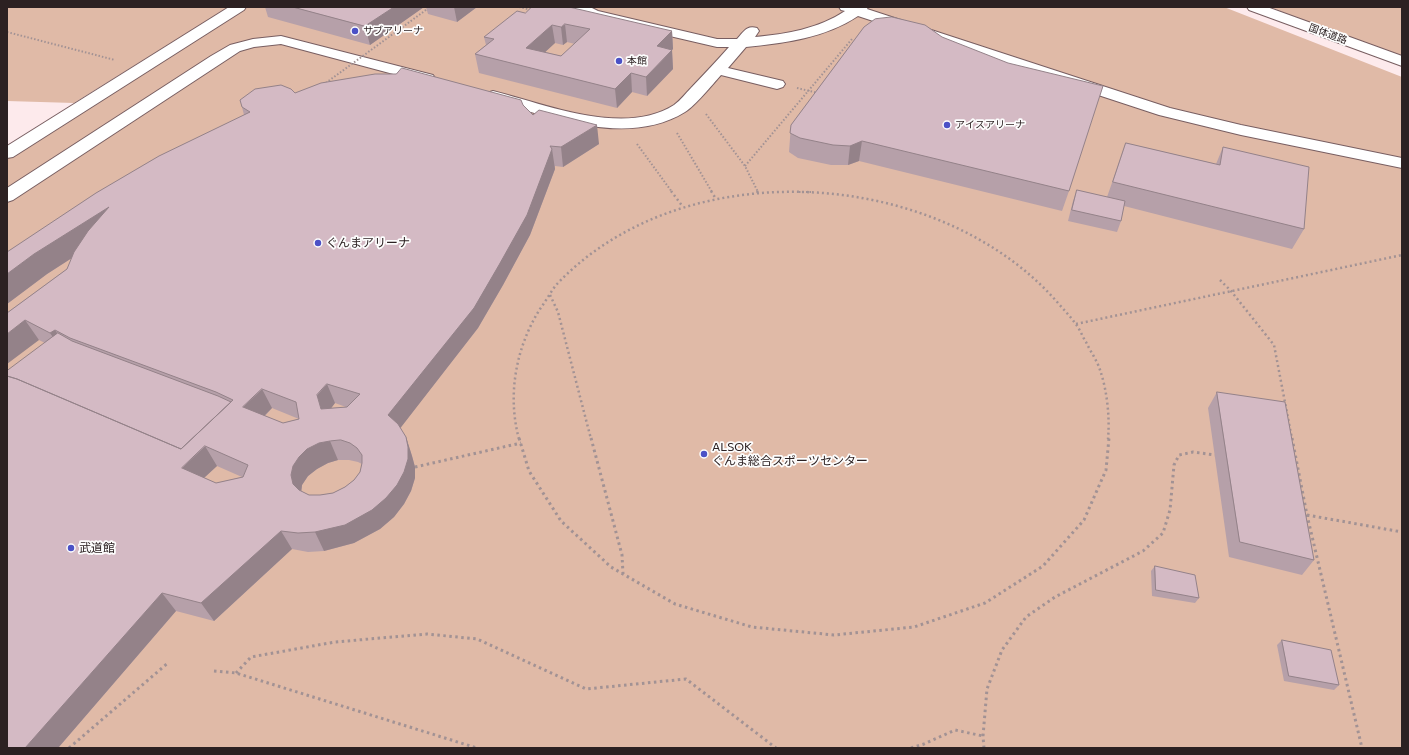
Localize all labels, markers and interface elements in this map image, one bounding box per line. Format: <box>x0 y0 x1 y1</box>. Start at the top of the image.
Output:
street label: 国体道路 <box>1307 22 1349 46</box>
place label: サブアリーナ <box>363 25 423 37</box>
marker: サブアリーナ <box>350 26 360 36</box>
place label: 本館 <box>627 55 647 67</box>
marker: 本館 <box>614 56 624 66</box>
place label: アイスアリーナ <box>955 119 1025 131</box>
marker: アイスアリーナ <box>942 120 952 130</box>
place label: ぐんまアリーナ <box>326 236 410 250</box>
marker: ぐんまアリーナ <box>313 238 323 248</box>
place label: ALSOK ぐんま総合スポーツセンター <box>712 440 868 468</box>
marker: ALSOK ぐんま総合スポーツセンター <box>699 449 709 459</box>
place label: 武道館 <box>79 541 115 555</box>
marker: 武道館 <box>66 543 76 553</box>

